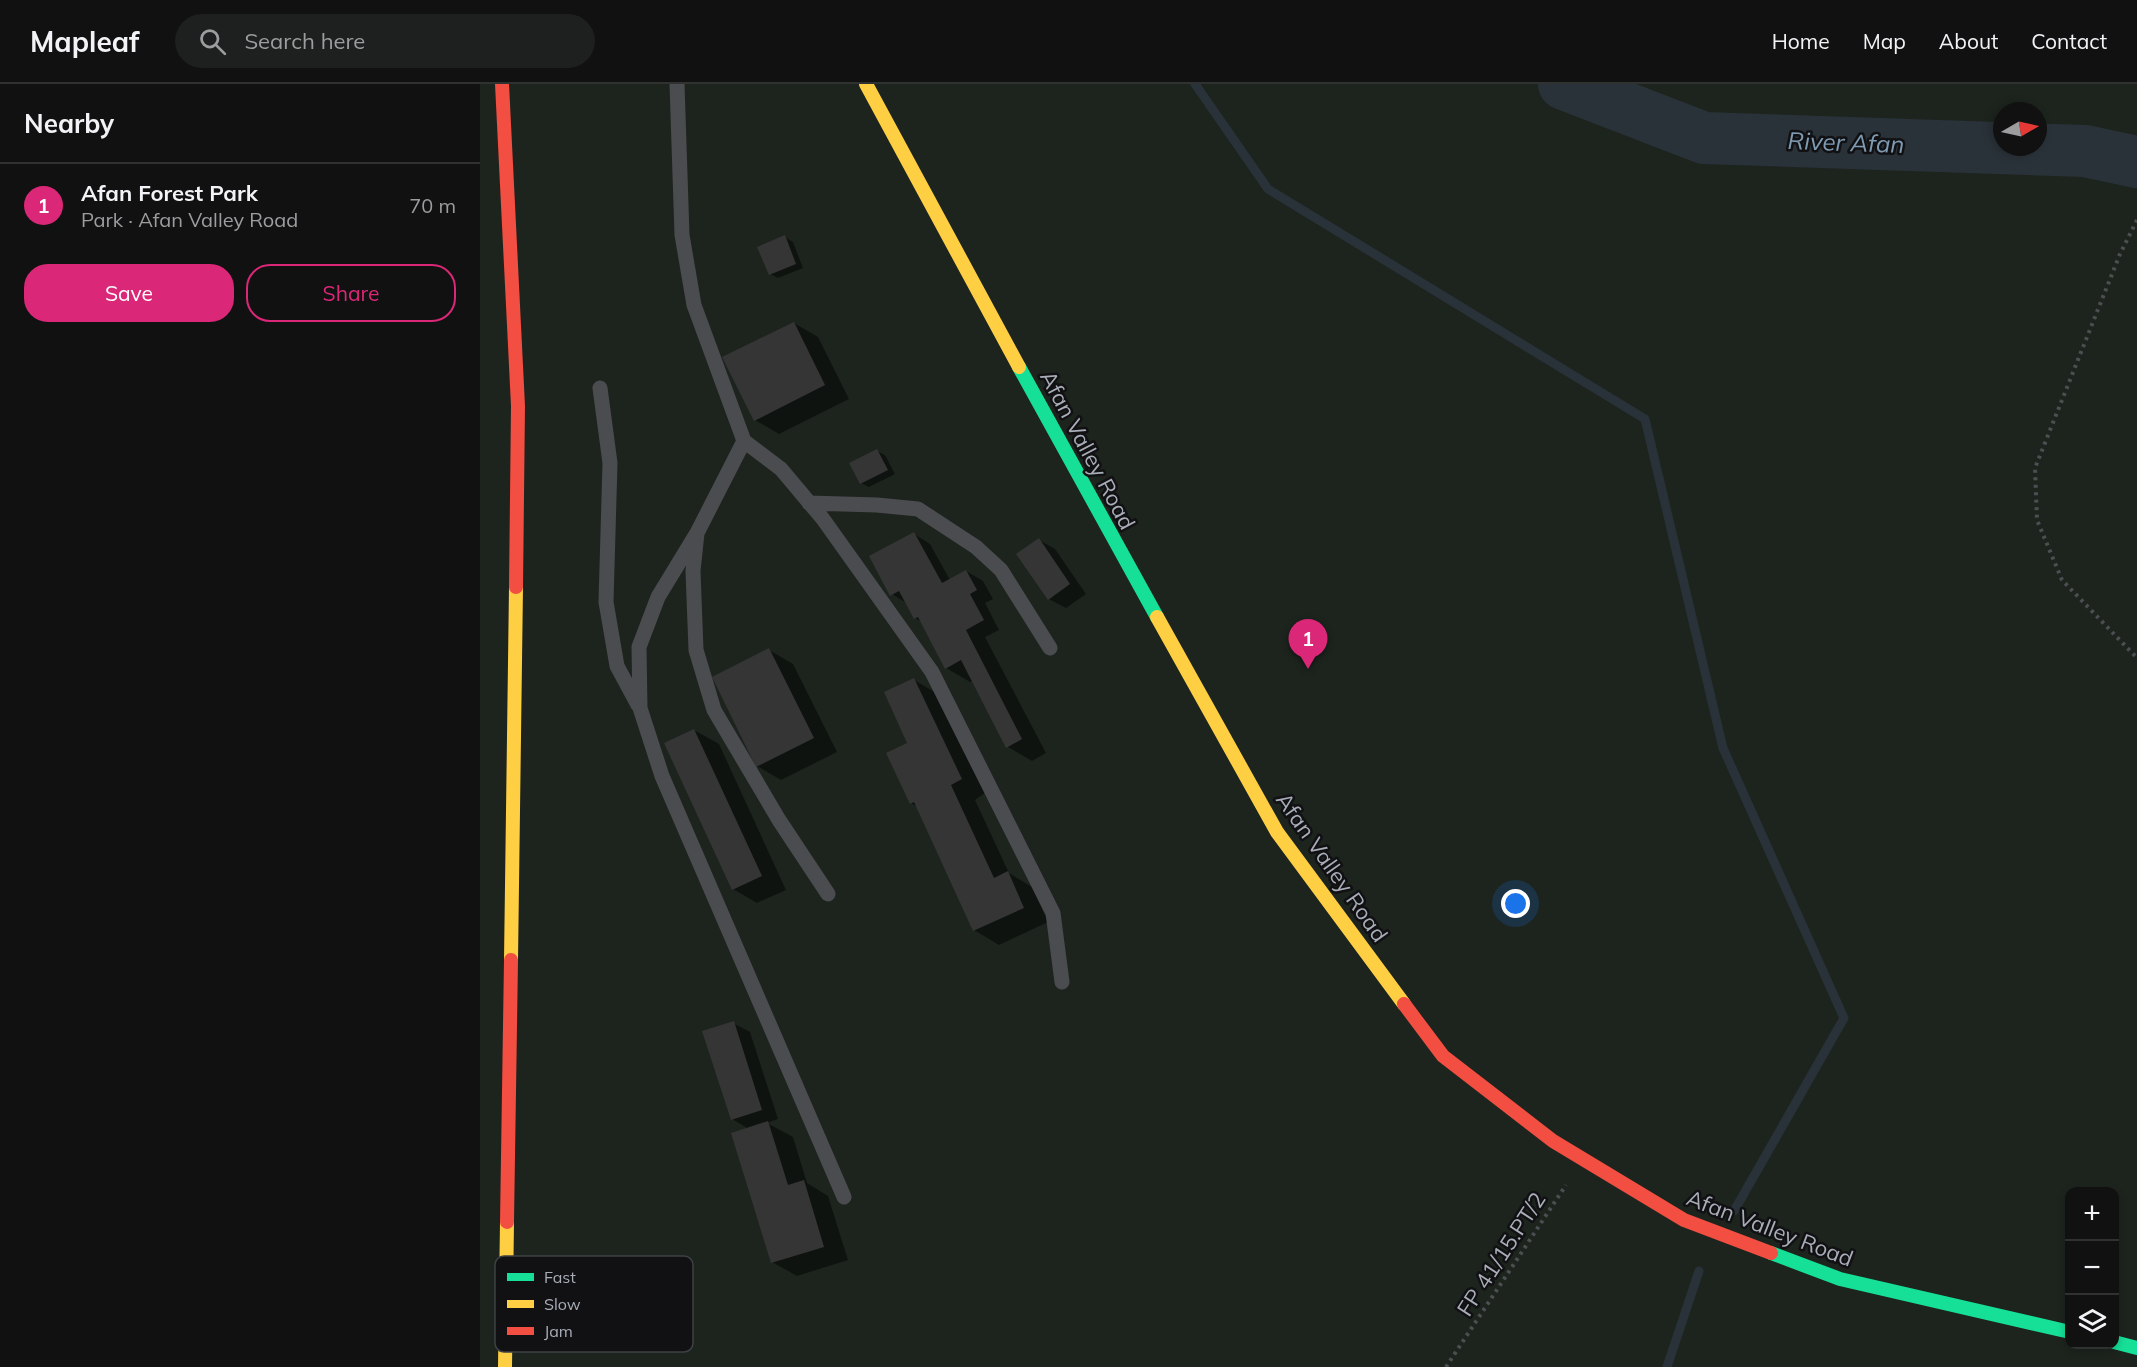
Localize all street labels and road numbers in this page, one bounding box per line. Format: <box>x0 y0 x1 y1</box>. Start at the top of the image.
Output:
street label: Afan Valley Road <box>1034 366 1142 534</box>
street label: Afan Valley Road <box>1270 787 1394 947</box>
street label: Afan Valley Road <box>1683 1183 1857 1273</box>
street label: FP 41/15.PT/2 <box>1451 1187 1551 1321</box>

